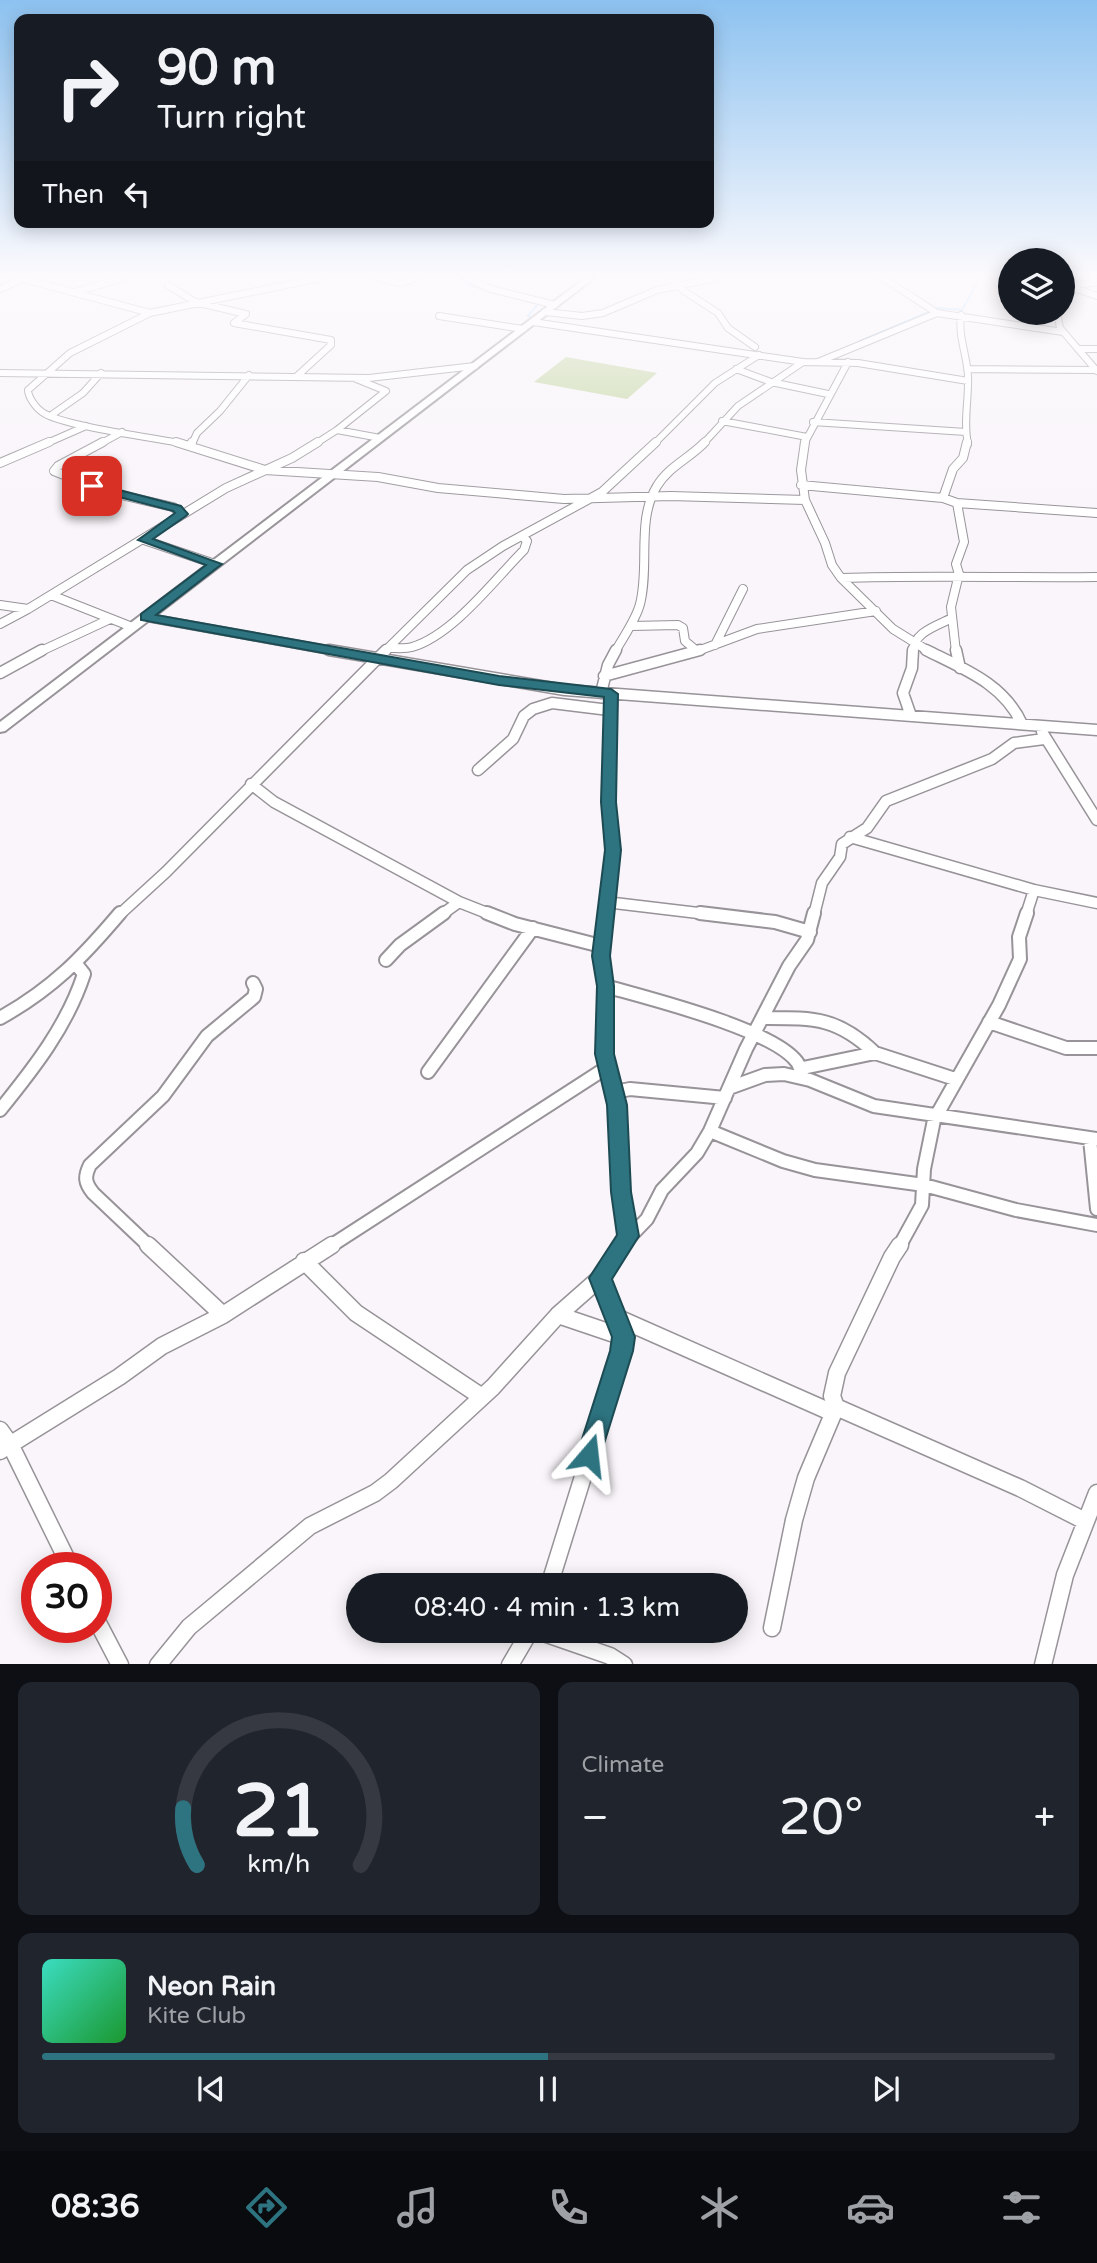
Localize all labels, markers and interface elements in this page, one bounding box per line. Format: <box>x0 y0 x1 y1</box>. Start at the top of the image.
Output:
text: 90 m <box>157 39 276 98</box>
icon: right <box>42 42 133 133</box>
text: Turn right <box>157 99 306 137</box>
icon: left <box>118 175 156 213</box>
text: Then <box>42 179 104 210</box>
map controls <box>998 248 1075 325</box>
button: layers <box>998 248 1075 325</box>
pin <box>62 456 122 516</box>
icon: arrive <box>73 467 111 505</box>
position arrow <box>552 1418 626 1492</box>
speed limit sign: 30 <box>21 1552 112 1643</box>
text: 08:40 · 4 min · 1.3 km <box>414 1592 680 1623</box>
text: Climate <box>582 1751 664 1779</box>
text: 21 <box>233 1768 324 1856</box>
text: 20° <box>779 1786 864 1849</box>
text: − <box>582 1795 609 1841</box>
text: + <box>1034 1795 1055 1841</box>
text: km/h <box>247 1848 310 1878</box>
text: Neon Rain <box>147 1971 276 2002</box>
text: Kite Club <box>147 2002 246 2030</box>
icon: previous <box>192 2070 230 2108</box>
icon: pause <box>529 2070 567 2108</box>
icon: next <box>867 2070 905 2108</box>
icon: directions <box>242 2183 291 2232</box>
icon: music <box>393 2183 442 2232</box>
icon: phone <box>544 2183 593 2232</box>
icon: climate <box>695 2183 744 2232</box>
icon: car <box>846 2183 895 2232</box>
icon: filters <box>997 2183 1046 2232</box>
text: 08:36 <box>51 2188 140 2226</box>

